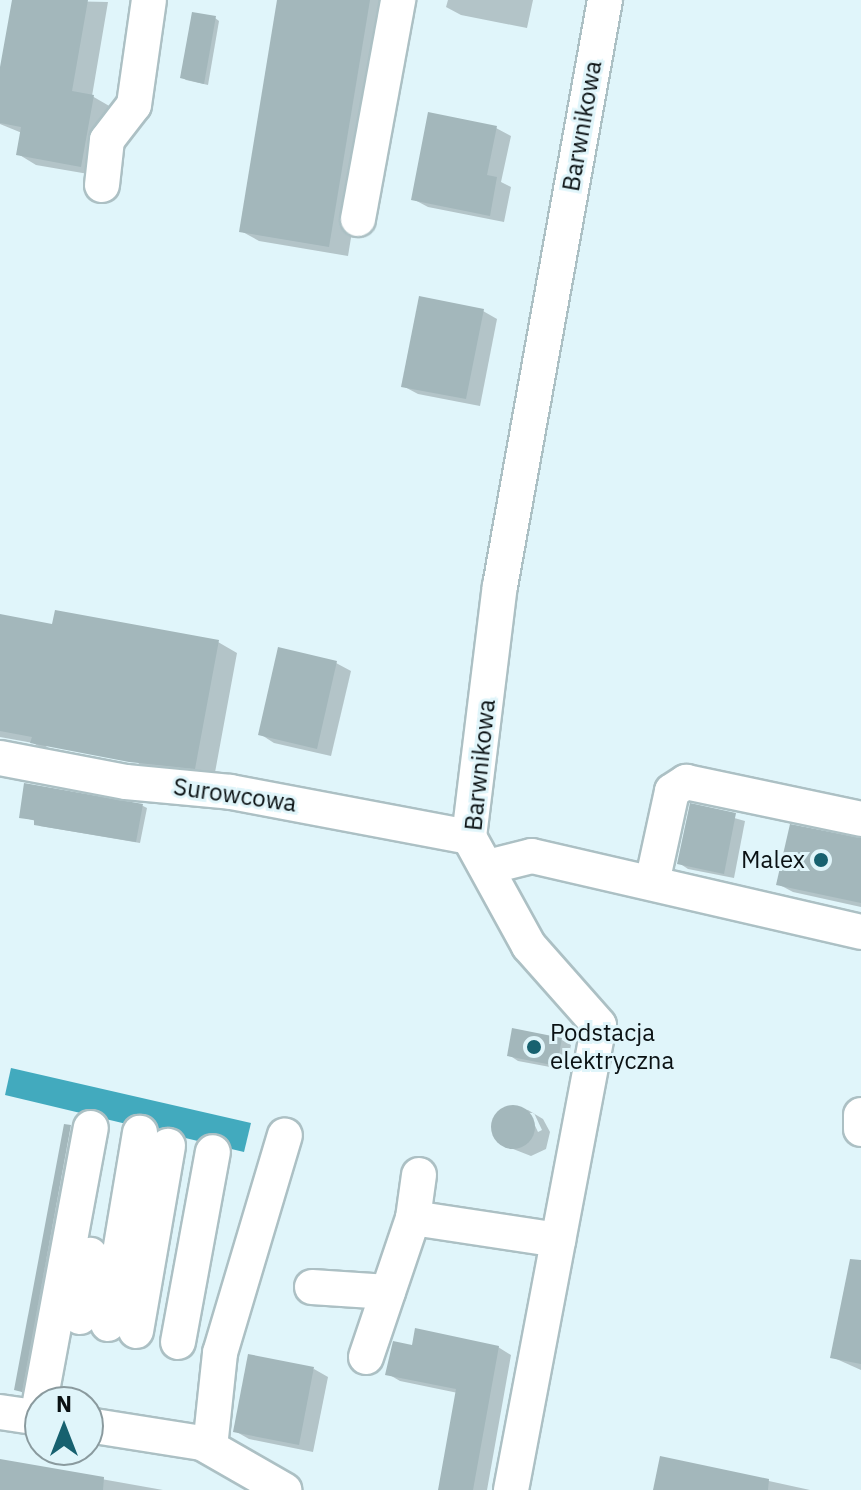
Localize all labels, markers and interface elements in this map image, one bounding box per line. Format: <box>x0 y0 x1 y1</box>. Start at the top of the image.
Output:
street label: Barwnikowa <box>556 58 608 194</box>
street label: Barwnikowa <box>459 698 501 832</box>
street label: Surowcowa <box>172 772 298 818</box>
place label: Malex <box>741 846 805 874</box>
marker: Malex <box>812 851 830 869</box>
place label: Podstacja elektryczna <box>550 1019 674 1075</box>
marker: Podstacja elektryczna <box>525 1038 543 1056</box>
north arrow <box>24 1386 104 1466</box>
text: N <box>56 1389 72 1418</box>

